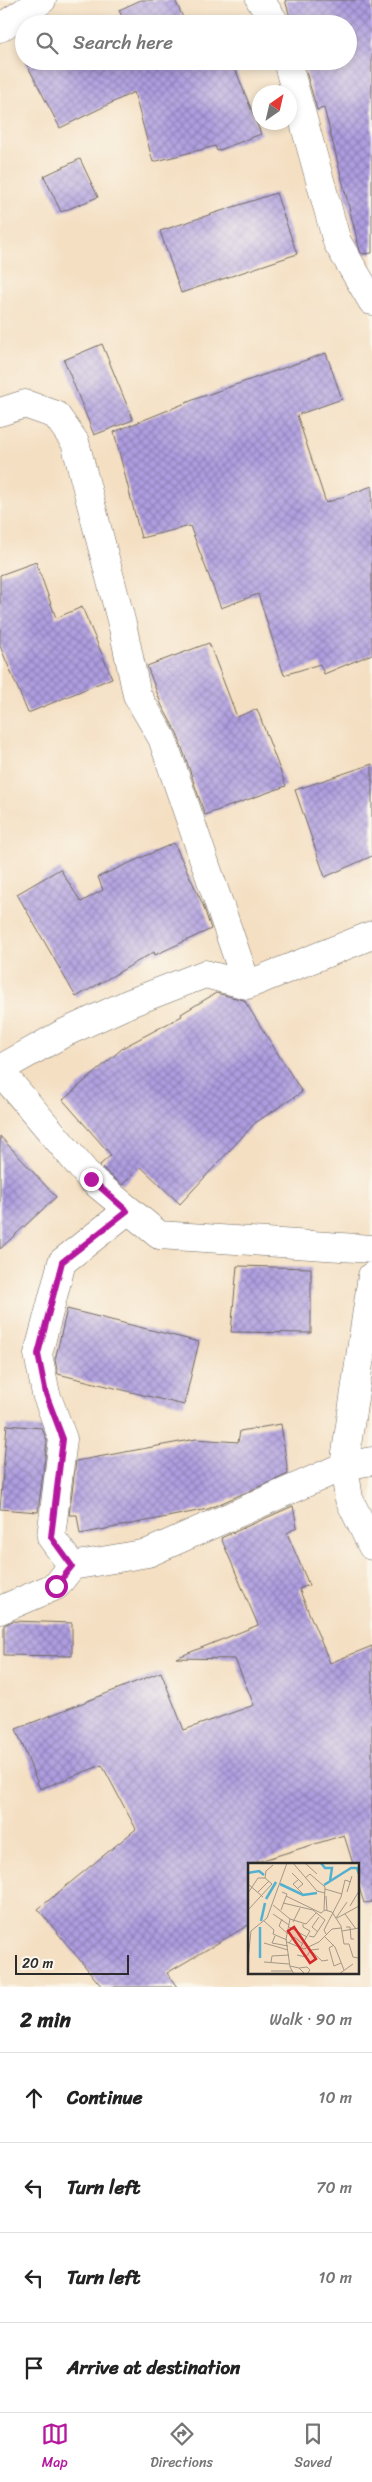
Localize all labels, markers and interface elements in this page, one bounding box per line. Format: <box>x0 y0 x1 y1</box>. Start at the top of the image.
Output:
search box <box>15 15 357 70</box>
text: Search here <box>73 26 173 59</box>
icon: search <box>33 29 61 57</box>
north arrow <box>252 85 297 130</box>
route end <box>80 1168 103 1191</box>
route start <box>45 1575 68 1598</box>
inset map <box>248 1863 360 1974</box>
text: 20 m <box>22 1951 53 1976</box>
scale bar <box>15 1952 129 1975</box>
text: 2 min <box>20 2001 71 2039</box>
text: Walk · 90 m <box>270 2005 352 2034</box>
text: Continue <box>67 2081 143 2114</box>
text: 10 m <box>319 2083 352 2112</box>
icon: ahead <box>20 2084 48 2112</box>
text: Turn left <box>67 2171 140 2204</box>
text: 70 m <box>316 2173 352 2202</box>
icon: left <box>20 2174 48 2202</box>
text: Turn left <box>67 2261 140 2294</box>
text: 10 m <box>319 2263 352 2292</box>
icon: left <box>20 2264 48 2292</box>
text: Arrive at destination <box>67 2351 240 2384</box>
icon: arrive <box>20 2354 48 2382</box>
tab: Map <box>41 2420 69 2475</box>
tab: Directions <box>150 2420 213 2475</box>
tab: Saved <box>294 2420 331 2475</box>

